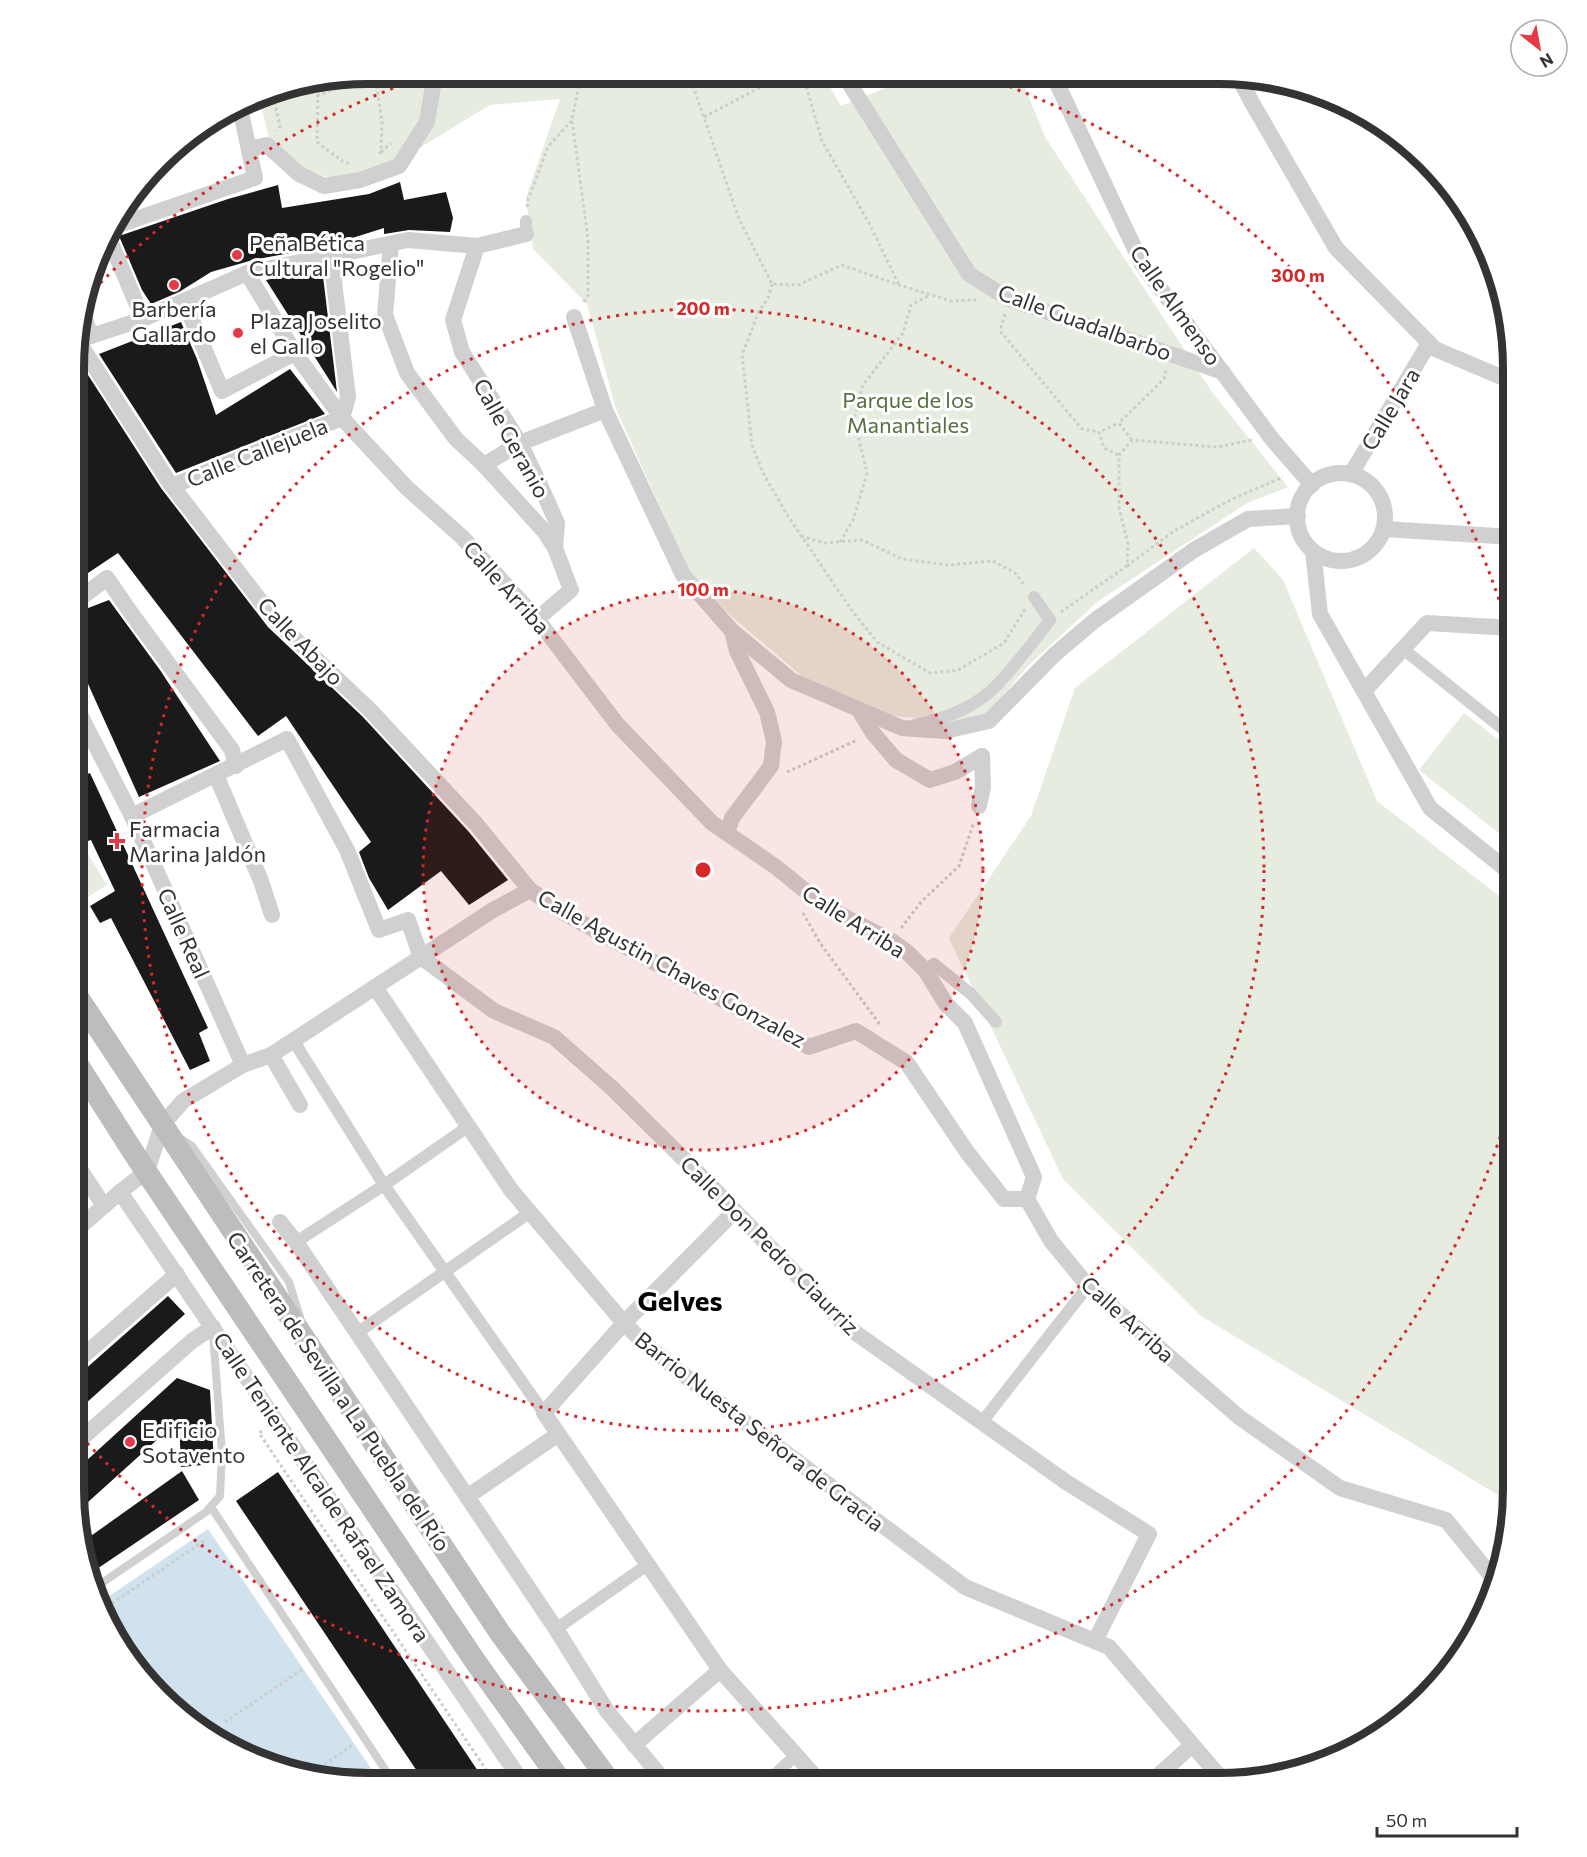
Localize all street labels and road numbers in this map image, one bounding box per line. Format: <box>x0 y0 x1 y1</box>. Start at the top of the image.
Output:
street label: Calle Almenso <box>1125 240 1227 370</box>
street label: Calle Guadalbarbo <box>995 278 1175 366</box>
street label: Calle Jara <box>1355 363 1425 455</box>
street label: Calle Geranio <box>468 373 556 503</box>
street label: Calle Callejuela <box>183 411 331 493</box>
street label: Calle Arriba <box>458 535 556 639</box>
street label: Calle Abajo <box>252 591 350 691</box>
street label: Calle Arriba <box>797 879 911 963</box>
street label: Calle Agustin Chaves Gonzalez <box>533 883 811 1053</box>
street label: Calle Real <box>152 884 216 982</box>
street label: Calle Don Pedro Ciaurriz <box>675 1150 865 1340</box>
street label: Carretera de Sevilla a La Puebla del Río <box>221 1226 457 1556</box>
street label: Calle Arriba <box>1076 1270 1180 1368</box>
street label: Barrio Nuesta Señora de Gracia <box>630 1325 890 1537</box>
street label: Calle Teniente Alcalde Rafael Zamora <box>208 1327 436 1647</box>

